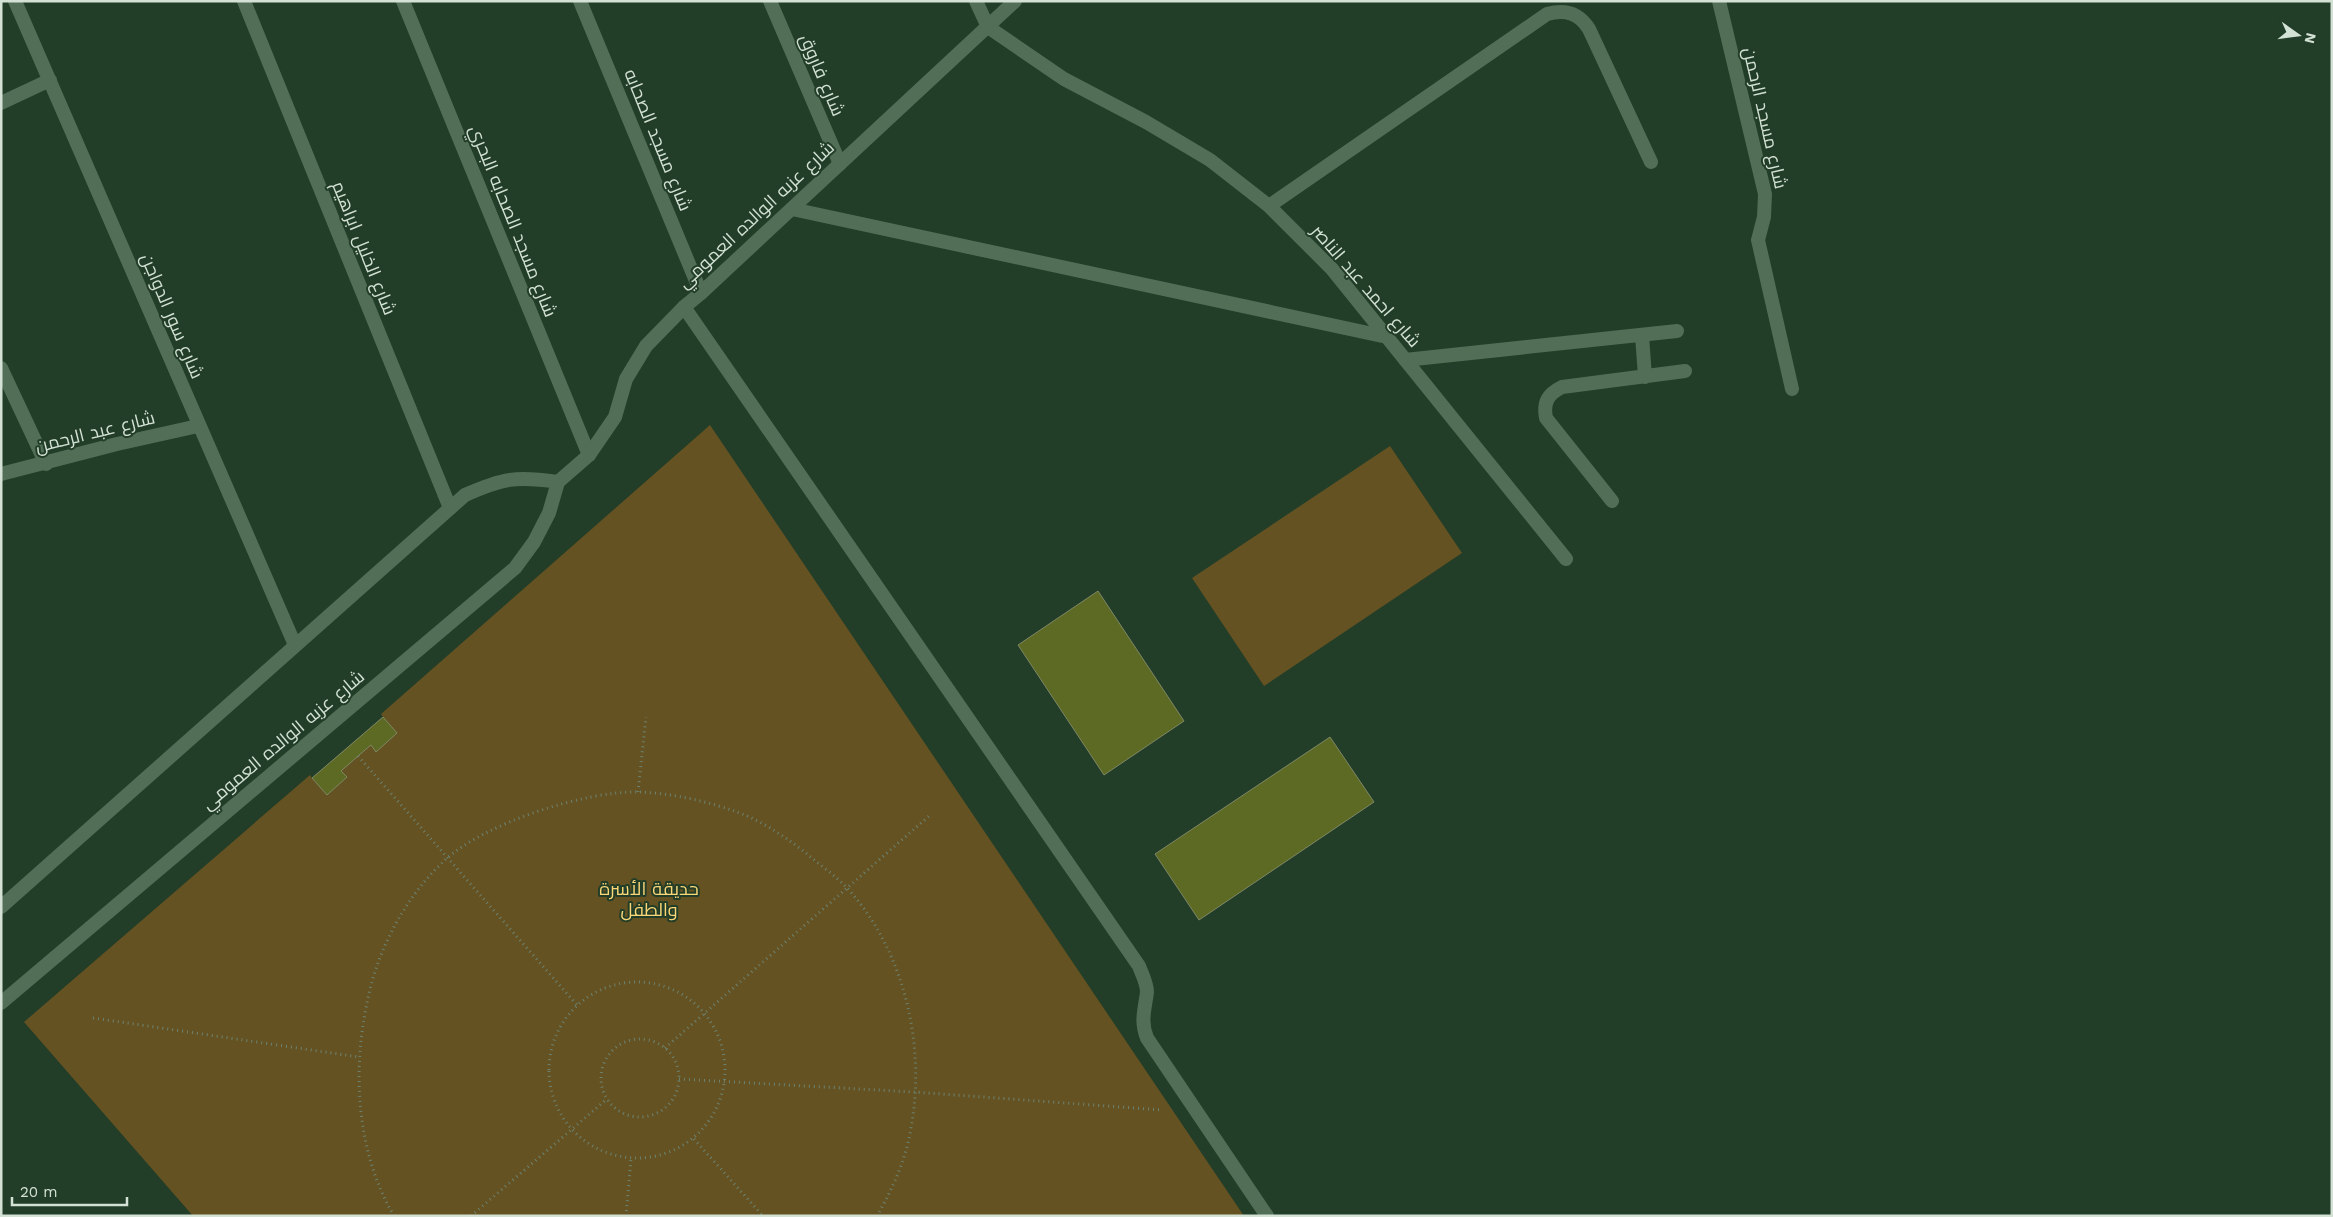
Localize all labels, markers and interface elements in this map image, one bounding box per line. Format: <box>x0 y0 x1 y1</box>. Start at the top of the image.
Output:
north arrow <box>2273 10 2323 60</box>
street label: شارع فاروق <box>794 31 849 120</box>
text: N <box>2302 31 2320 45</box>
street label: شارع مسجد الرحمن <box>1737 45 1792 191</box>
street label: شارع مسجد الصحابه <box>619 66 697 215</box>
street label: شارع مسجد الصحابه البحري <box>462 122 562 321</box>
street label: شارع عزبه الوالده العمومي <box>673 137 841 295</box>
street label: شارع الخليل ابراهيم <box>326 178 401 319</box>
street label: شارع احمد عبد الناصر <box>1305 219 1425 353</box>
street label: شارع سور الدواجن <box>135 250 208 382</box>
street label: شارع عبد الرحمن <box>33 406 157 458</box>
street label: شارع عزبه الوالده العمومي <box>197 665 371 817</box>
park label: حديقة الأسرة والطفل <box>599 878 699 921</box>
scale bar <box>12 1174 128 1206</box>
text: 20 m <box>20 1183 58 1201</box>

